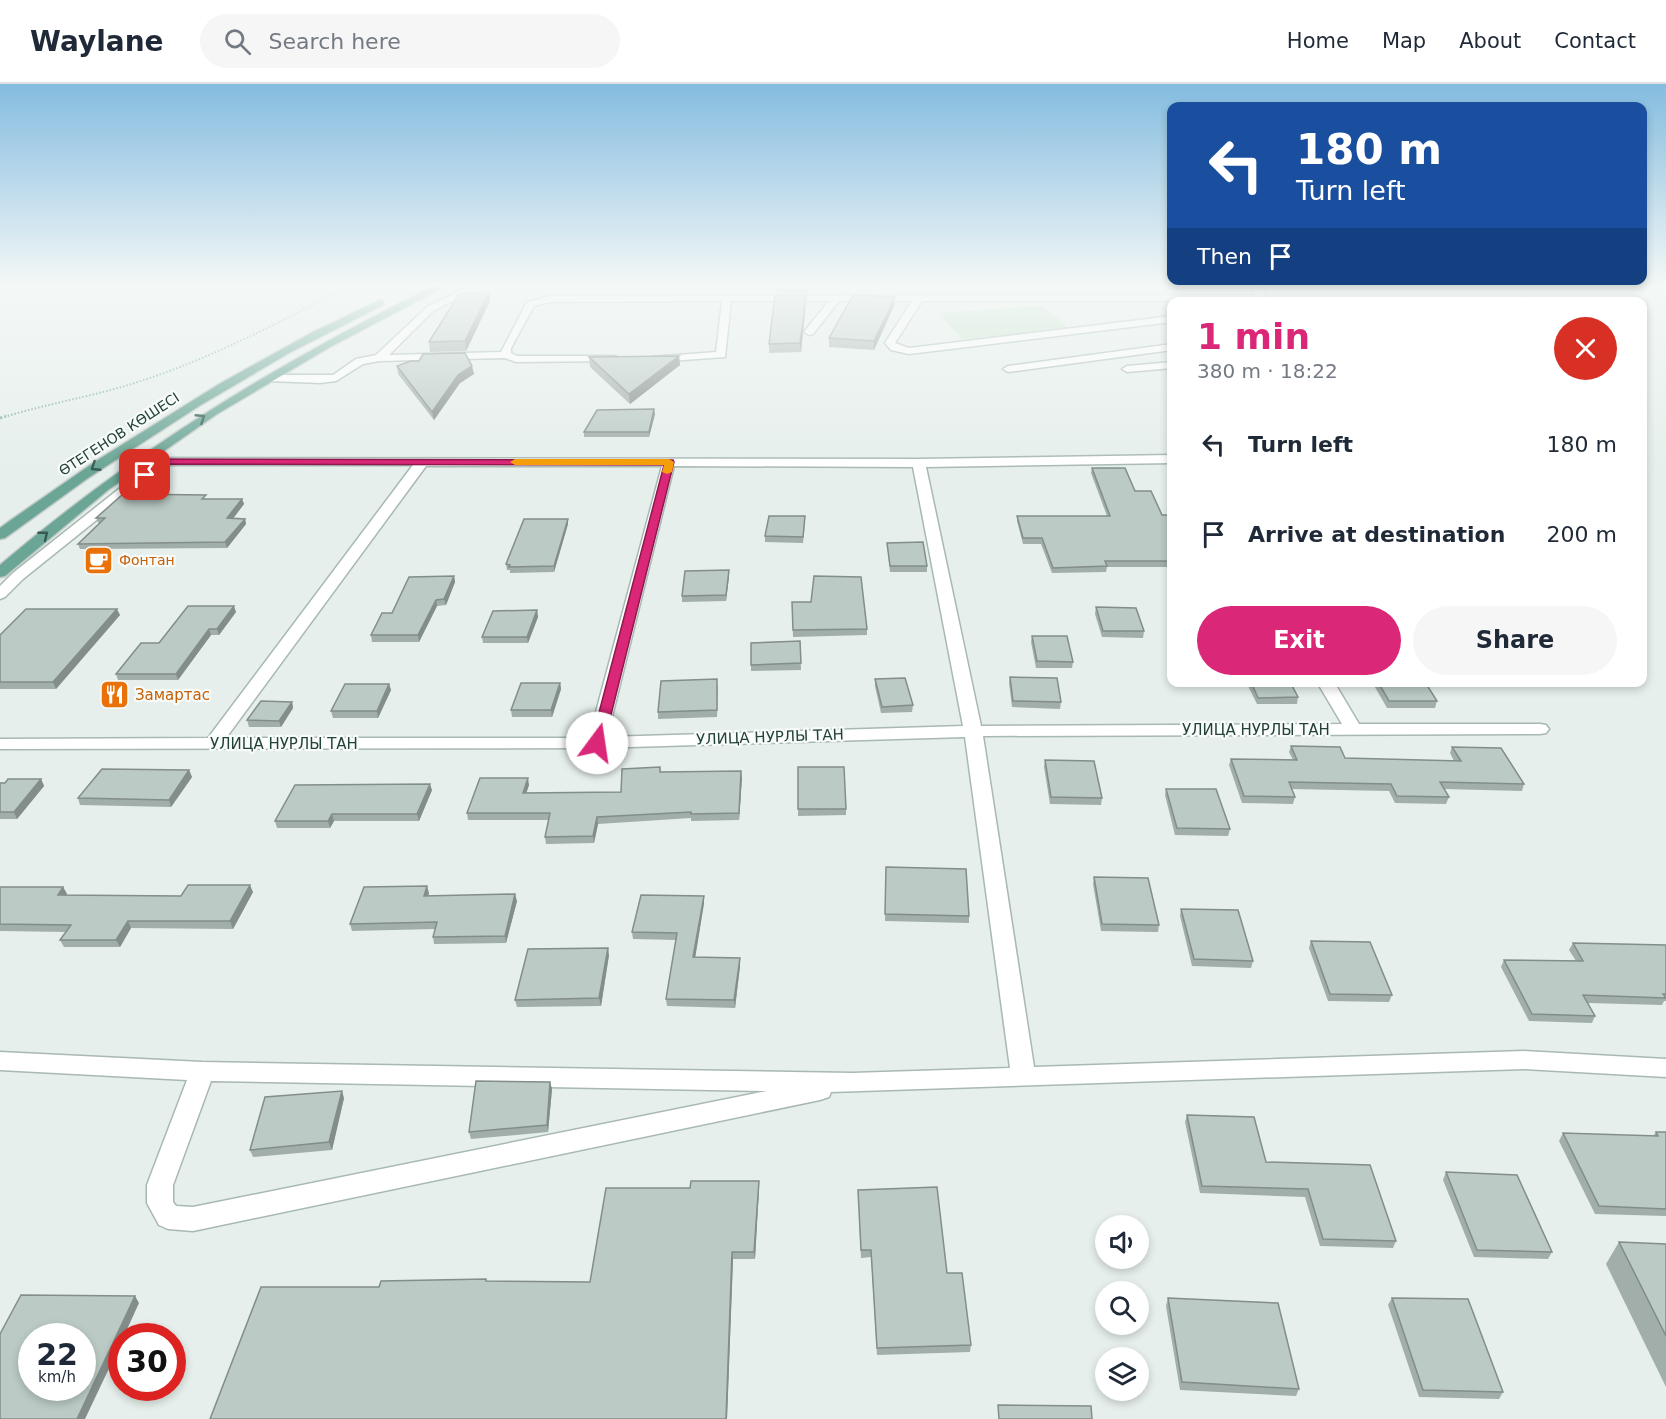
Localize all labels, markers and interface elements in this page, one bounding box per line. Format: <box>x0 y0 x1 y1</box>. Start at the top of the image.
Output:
search box <box>200 14 620 68</box>
text: Waylane <box>30 25 164 58</box>
icon: search <box>221 25 254 58</box>
text: Search here <box>269 29 401 54</box>
text: Home <box>1287 29 1349 53</box>
text: Map <box>1382 29 1426 53</box>
text: About <box>1459 29 1521 53</box>
text: Contact <box>1554 29 1636 53</box>
text: 180 m <box>1296 125 1442 174</box>
icon: left <box>1197 126 1275 204</box>
text: Turn left <box>1296 175 1406 206</box>
icon: arrive <box>1264 240 1297 273</box>
text: Then <box>1197 244 1252 269</box>
text: 1 min <box>1197 316 1310 357</box>
button: close <box>1554 317 1617 380</box>
text: 380 m · 18:22 <box>1197 359 1338 383</box>
street label: ӨТЕГЕНОВ КӨШЕСІ <box>56 389 182 479</box>
one-way arrow <box>194 414 205 425</box>
icon: left <box>1197 428 1230 461</box>
text: Turn left <box>1248 432 1353 457</box>
text: 180 m <box>1547 432 1617 457</box>
pin <box>119 449 170 500</box>
icon: arrive <box>128 458 161 491</box>
one-way arrow <box>91 460 101 472</box>
icon: arrive <box>1197 518 1230 551</box>
text: Arrive at destination <box>1248 522 1505 547</box>
text: 200 m <box>1547 522 1617 547</box>
one-way arrow <box>38 531 49 542</box>
cafe icon: Фонтан <box>82 544 114 576</box>
place label: Фонтан <box>119 552 175 568</box>
button: Exit <box>1197 606 1401 675</box>
button: Share <box>1413 606 1617 675</box>
restaurant icon: Замартас <box>98 679 130 711</box>
place label: Замартас <box>135 686 210 704</box>
position arrow <box>565 711 629 775</box>
street label: УЛИЦА НУРЛЫ ТАН <box>1182 721 1330 739</box>
street label: УЛИЦА НУРЛЫ ТАН <box>696 725 844 749</box>
street label: УЛИЦА НУРЛЫ ТАН <box>210 735 358 753</box>
map controls <box>1095 1215 1149 1401</box>
button: sound <box>1095 1215 1149 1269</box>
button: search <box>1095 1281 1149 1335</box>
speed limit sign: 30 <box>108 1323 186 1401</box>
text: 22 <box>36 1337 78 1372</box>
button: layers <box>1095 1347 1149 1401</box>
text: km/h <box>38 1368 76 1386</box>

